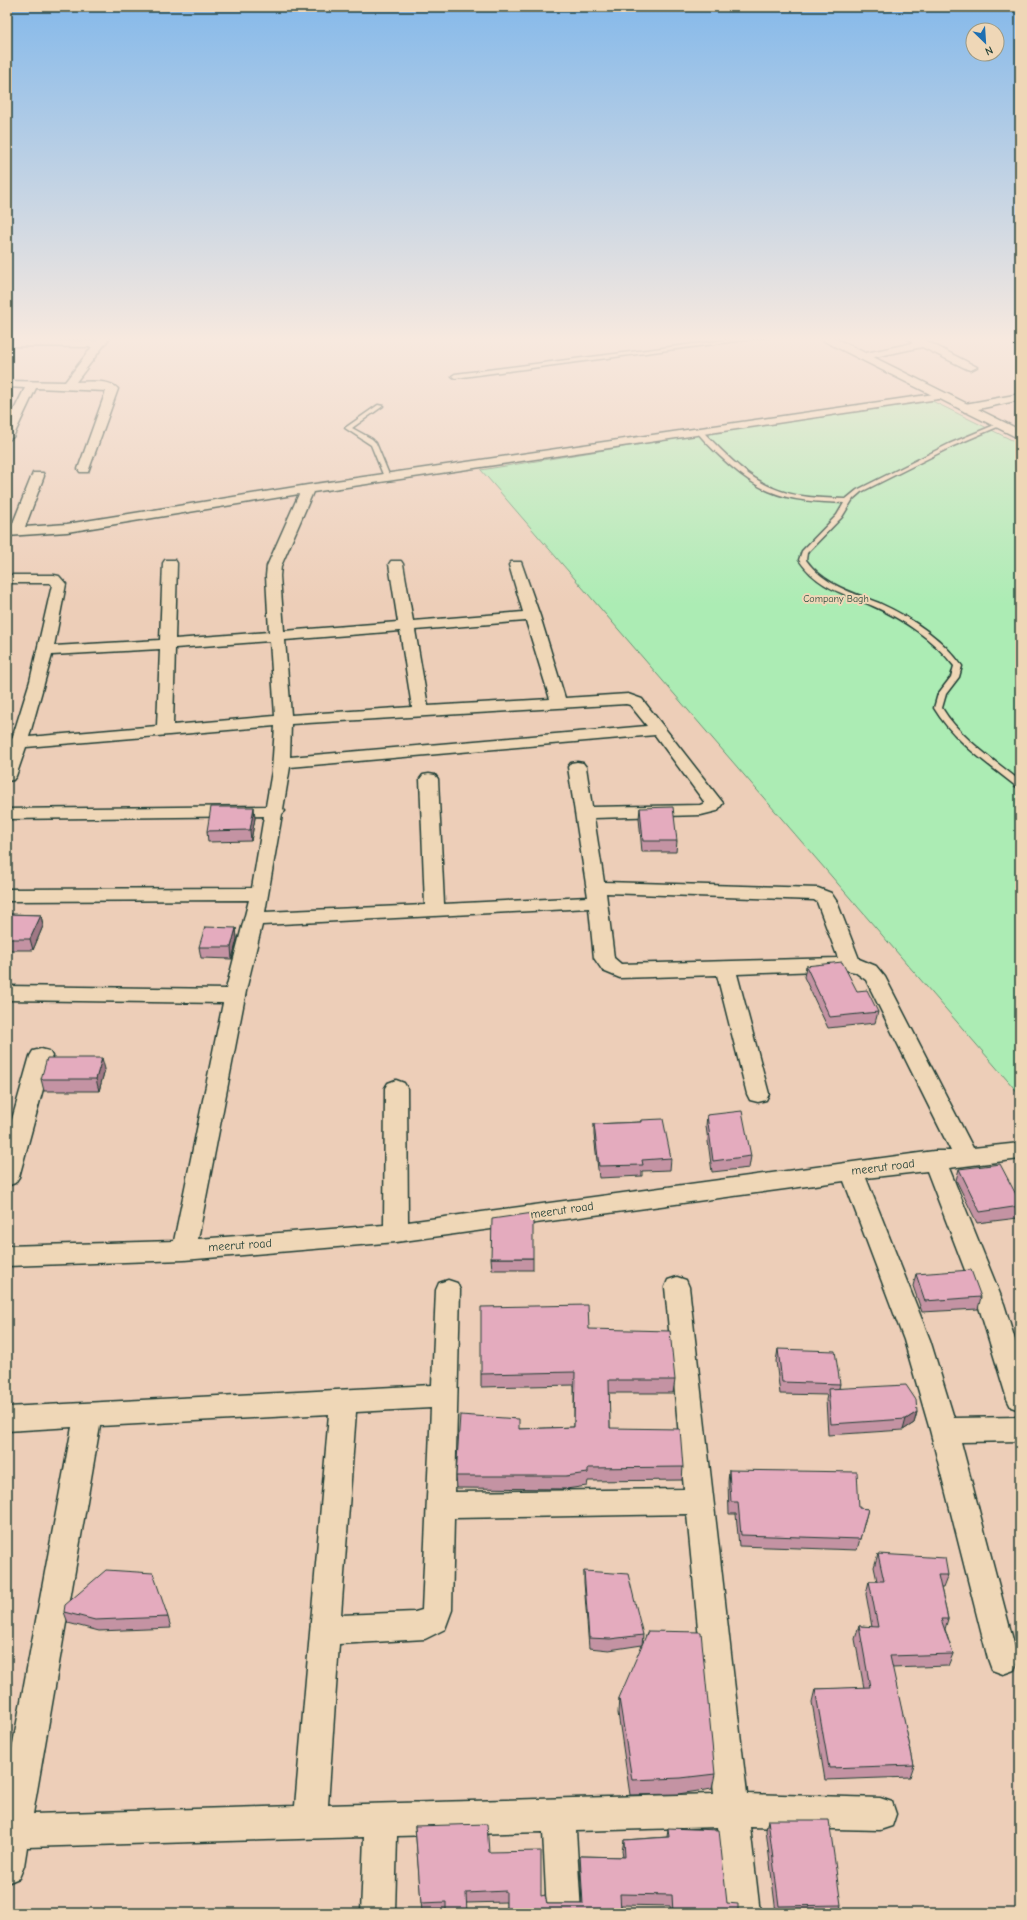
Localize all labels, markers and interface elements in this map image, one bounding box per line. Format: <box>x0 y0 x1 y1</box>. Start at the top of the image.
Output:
north arrow <box>965 22 1005 62</box>
text: N <box>983 43 995 58</box>
park label: Company Bagh <box>803 593 869 605</box>
street label: meerut road <box>851 1156 915 1178</box>
street label: meerut road <box>529 1199 595 1221</box>
street label: meerut road <box>208 1236 272 1254</box>

